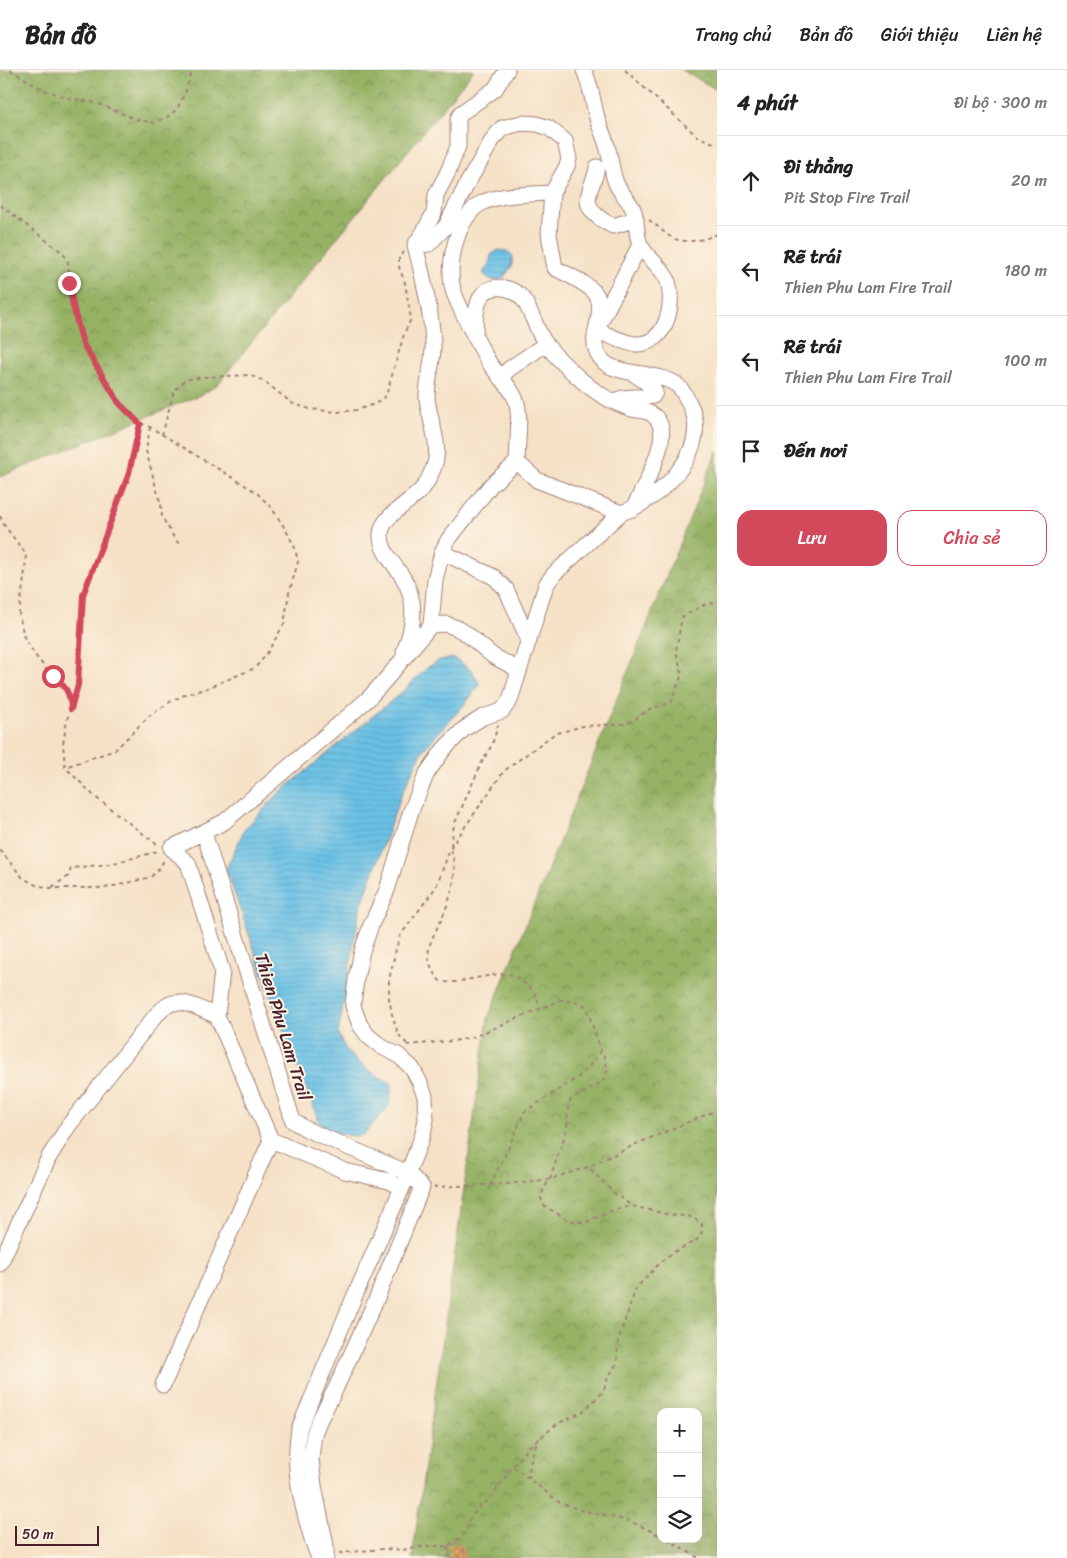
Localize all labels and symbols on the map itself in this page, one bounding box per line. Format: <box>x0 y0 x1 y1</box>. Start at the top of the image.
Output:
route end <box>58 272 81 295</box>
route start <box>42 665 65 688</box>
street label: Thien Phu Lam Trail <box>245 949 321 1106</box>
scale bar <box>15 1523 99 1546</box>

